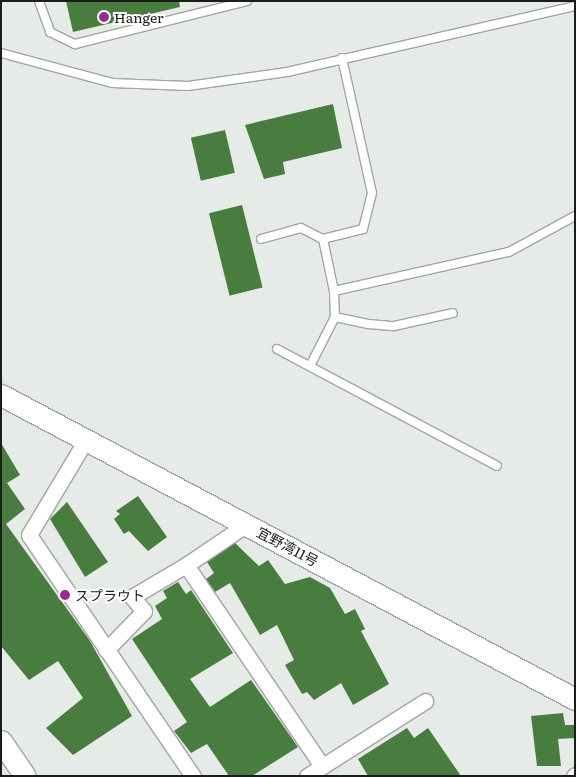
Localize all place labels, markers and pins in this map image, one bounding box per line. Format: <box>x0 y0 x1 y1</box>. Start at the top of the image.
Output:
place label: Hanger <box>114 9 164 25</box>
marker: Hanger <box>98 11 110 23</box>
place label: スプラウト <box>75 587 145 603</box>
marker: スプラウト <box>59 589 71 601</box>

